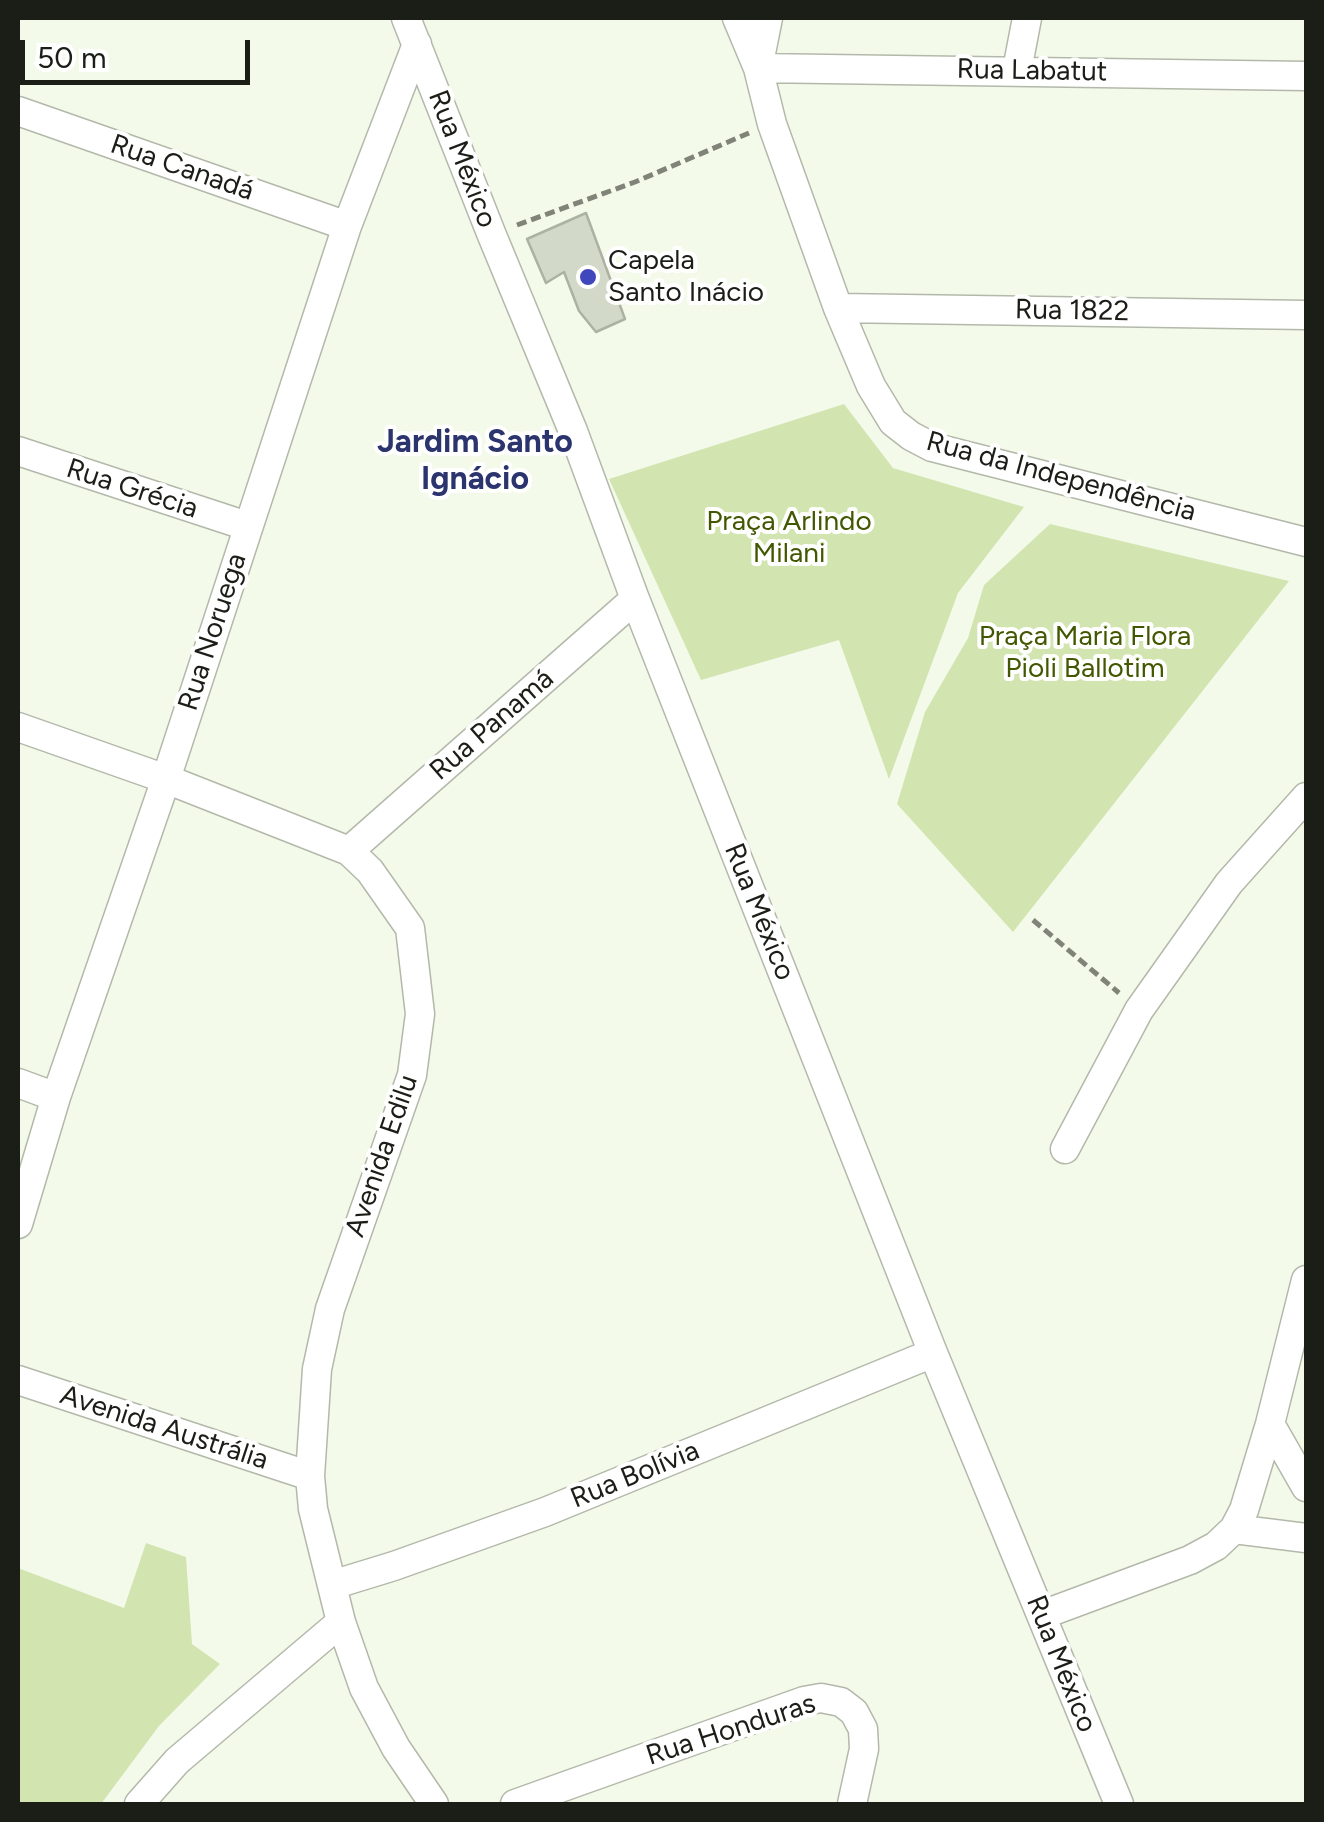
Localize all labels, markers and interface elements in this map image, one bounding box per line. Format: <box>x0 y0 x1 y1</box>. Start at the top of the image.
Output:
scale bar <box>25 20 255 82</box>
text: 50 m <box>37 39 106 76</box>
street label: Rua Labatut <box>956 53 1108 89</box>
street label: Rua México <box>420 86 504 232</box>
street label: Rua Canadá <box>106 128 258 208</box>
place label: Capela Santo Inácio <box>608 244 764 310</box>
marker: Capela Santo Inácio <box>577 266 599 288</box>
street label: Rua 1822 <box>1015 293 1129 329</box>
district label: Jardim Santo Ignácio <box>377 424 573 499</box>
street label: Rua da Independência <box>923 425 1199 529</box>
street label: Rua Grécia <box>62 452 202 526</box>
park label: Praça Arlindo Milani <box>706 505 872 571</box>
street label: Rua Noruega <box>172 549 254 715</box>
park label: Praça Maria Flora Pioli Ballotim <box>979 620 1191 686</box>
street label: Rua Panamá <box>423 662 561 788</box>
street label: Rua México <box>716 839 802 985</box>
street label: Avenida Edilu <box>339 1071 425 1241</box>
street label: Avenida Austrália <box>56 1379 272 1477</box>
street label: Rua Bolívia <box>566 1434 704 1516</box>
street label: Rua México <box>1018 1591 1104 1737</box>
street label: Rua Honduras <box>642 1687 820 1773</box>

